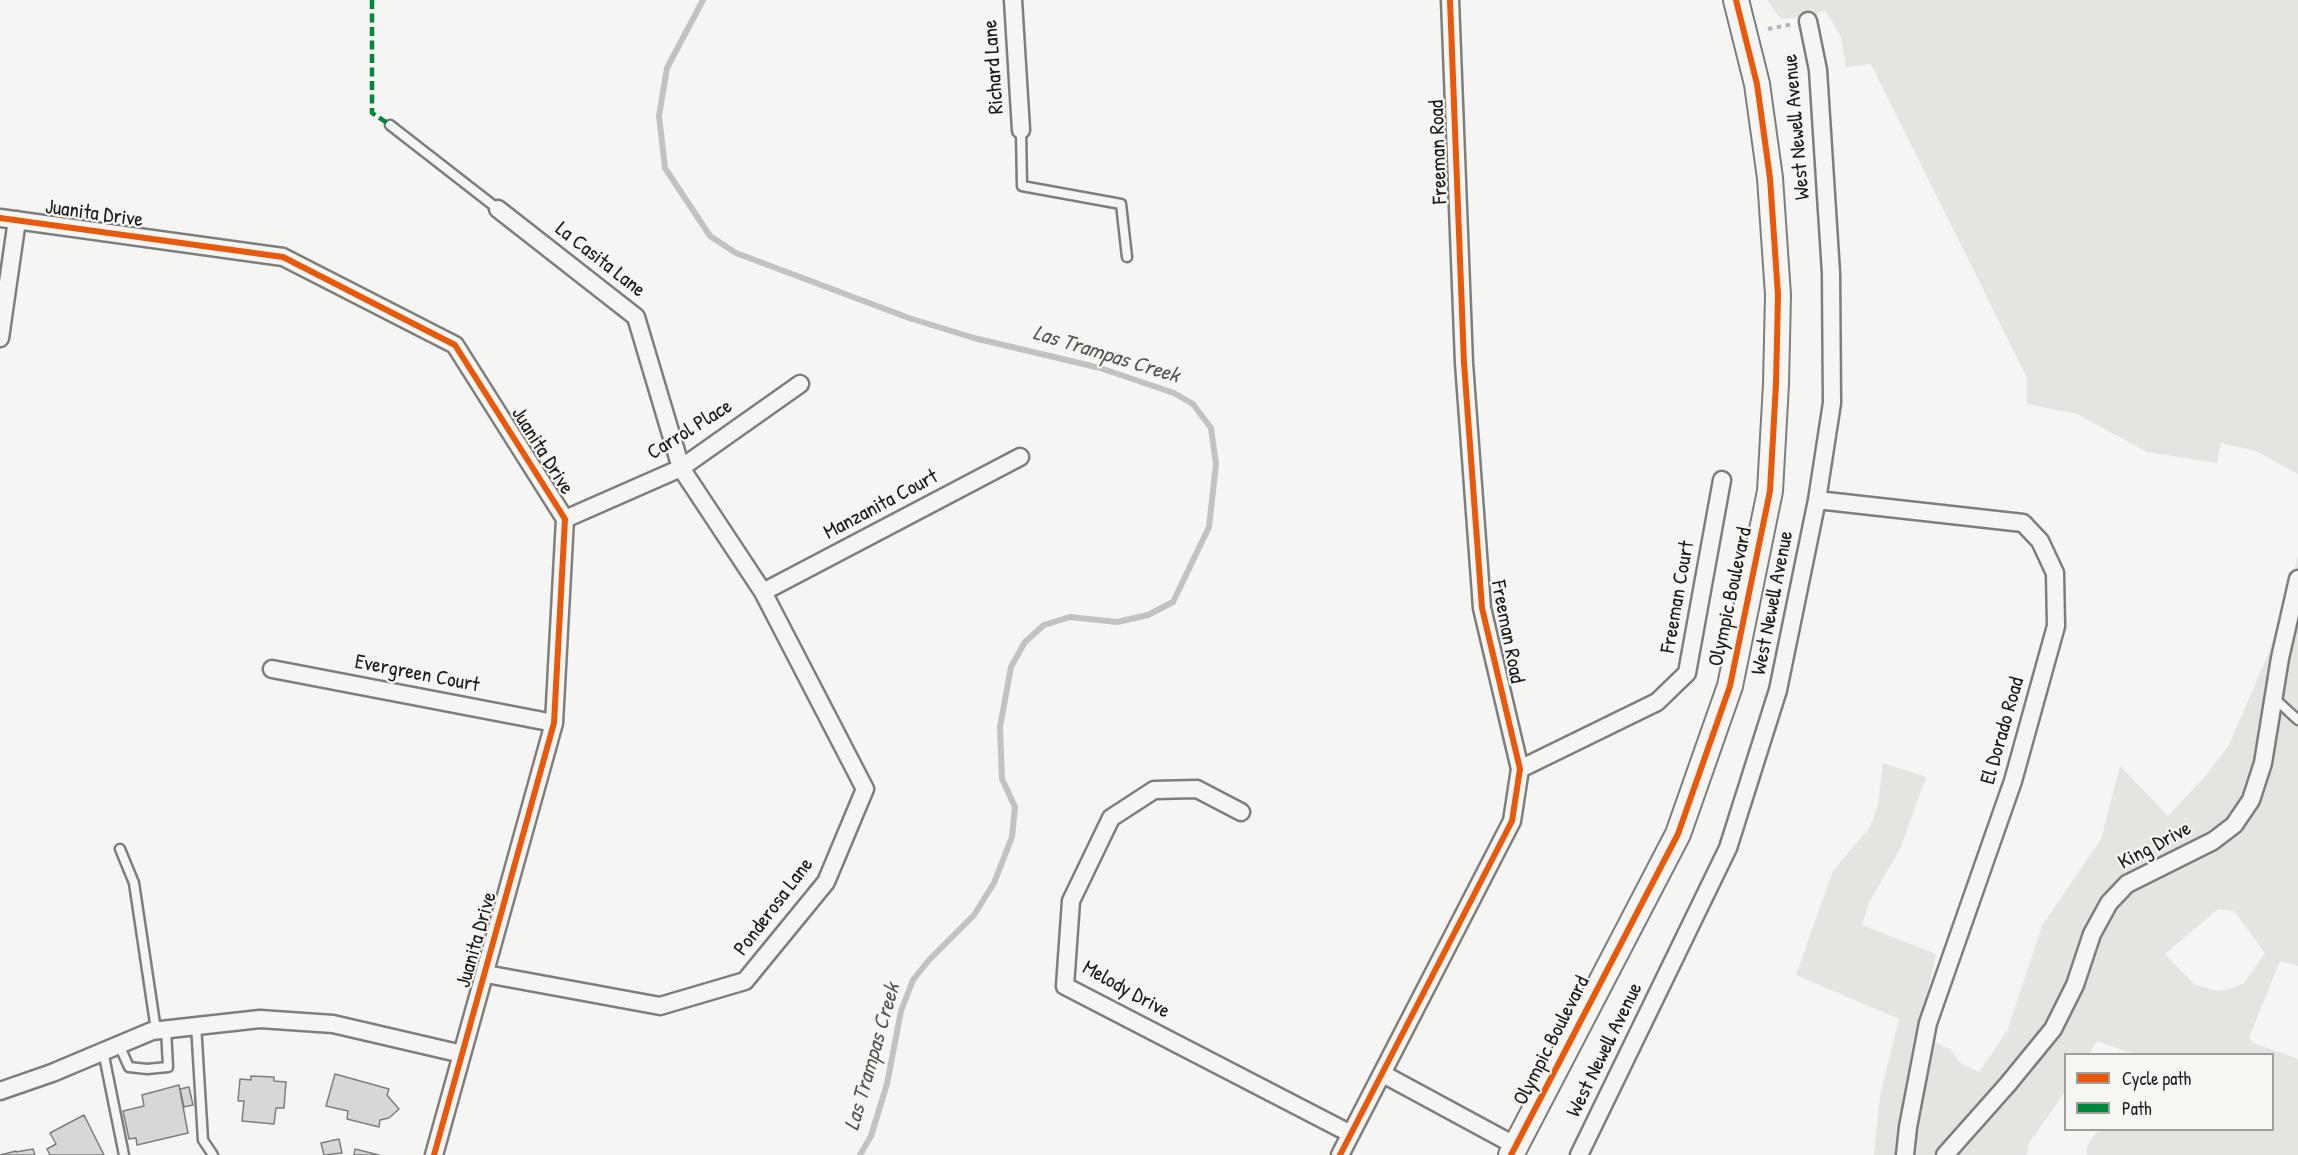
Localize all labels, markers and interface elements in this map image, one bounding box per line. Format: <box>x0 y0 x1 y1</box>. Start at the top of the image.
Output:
street label: Richard Lane <box>978 19 1010 115</box>
street label: West Newell Avenue <box>1778 53 1816 201</box>
street label: Freeman Road <box>1425 100 1453 204</box>
street label: Juanita Drive <box>44 195 144 233</box>
street label: La Casita Lane <box>550 217 650 303</box>
water label: Las Trampas Creek <box>1030 320 1182 390</box>
street label: Carrol Place <box>643 394 737 466</box>
street label: Juanita Drive <box>505 403 579 499</box>
street label: Manzanita Court <box>820 464 942 546</box>
street label: Olympic Boulevard <box>1704 525 1758 669</box>
street label: West Newell Avenue <box>1747 529 1799 677</box>
street label: Freeman Court <box>1656 539 1700 655</box>
street label: Freeman Road <box>1485 579 1529 685</box>
street label: Evergreen Court <box>353 650 481 698</box>
street label: El Dorado Road <box>1976 674 2030 788</box>
street label: King Drive <box>2114 816 2196 876</box>
street label: Ponderosa Lane <box>729 853 819 961</box>
street label: Juanita Drive <box>451 889 503 991</box>
street label: Melody Drive <box>1078 956 1174 1024</box>
street label: Olympic Boulevard <box>1509 972 1595 1110</box>
street label: West Newell Avenue <box>1562 979 1648 1121</box>
water label: Las Trampas Creek <box>839 981 907 1133</box>
legend <box>2064 1053 2274 1131</box>
text: Cycle path <box>2122 1066 2191 1091</box>
text: Path <box>2122 1096 2151 1121</box>

